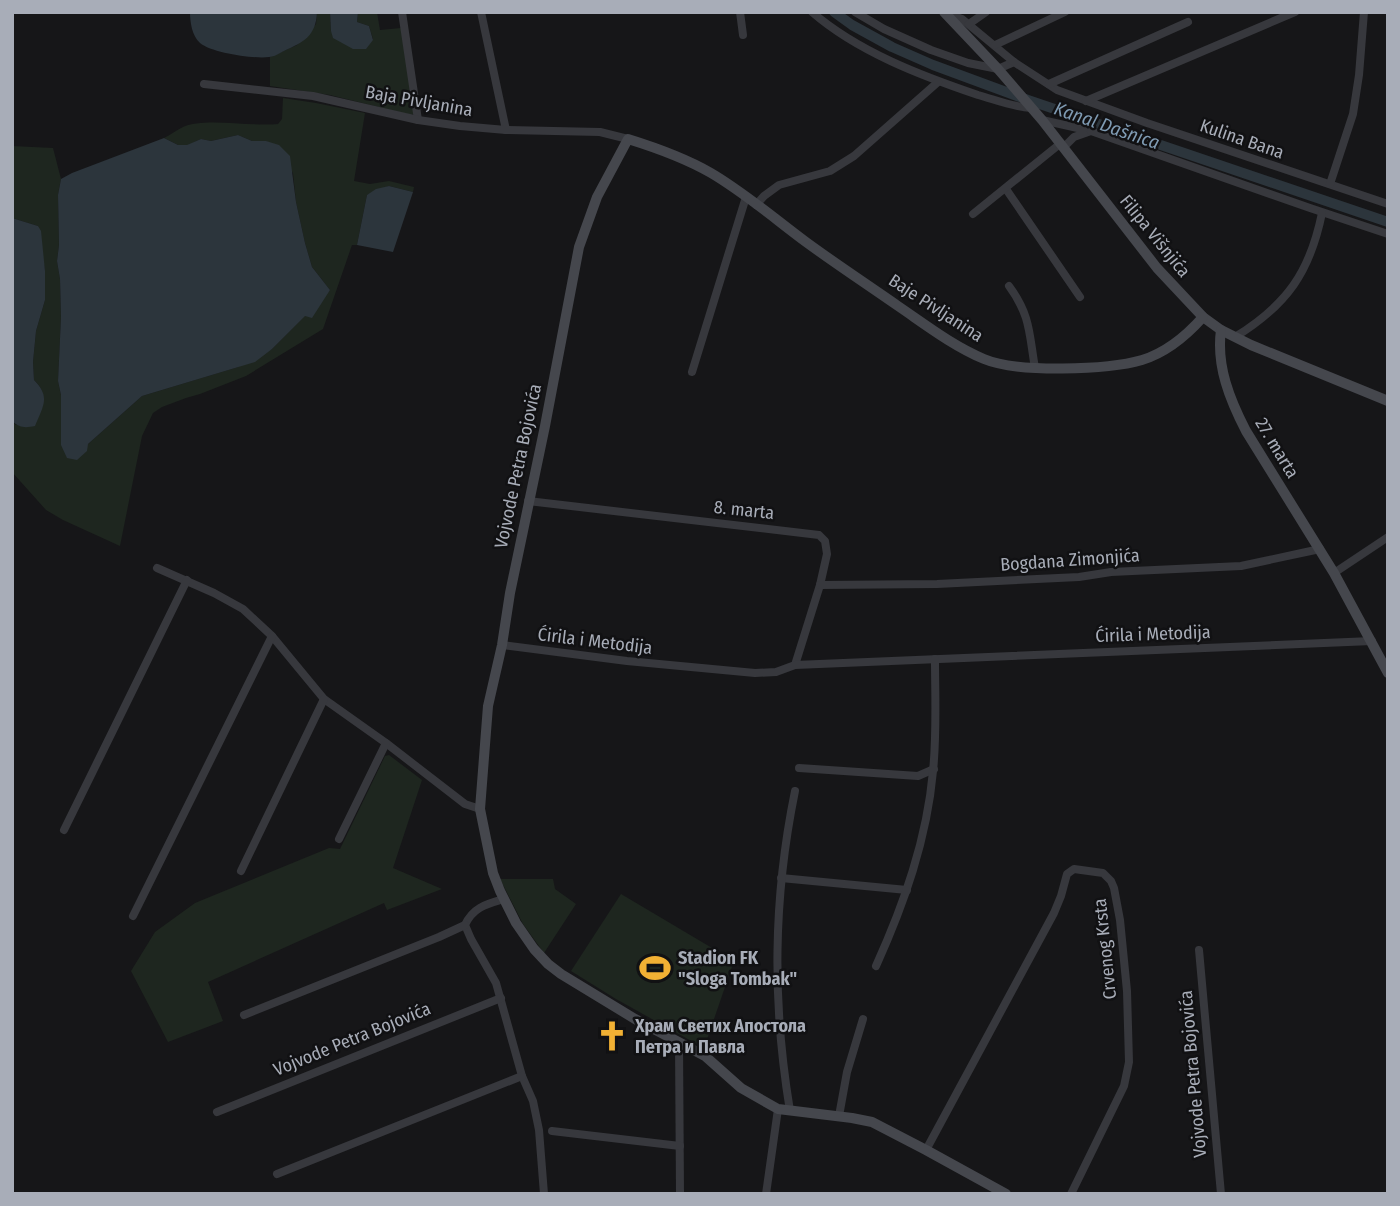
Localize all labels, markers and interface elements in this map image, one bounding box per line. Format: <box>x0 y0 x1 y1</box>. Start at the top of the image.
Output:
street label: Baja Pivljanina <box>364 81 474 121</box>
water label: Kanal Dašnica <box>1051 97 1163 154</box>
street label: Kulina Bana <box>1197 114 1287 164</box>
street label: Filipa Višnjića <box>1115 190 1195 282</box>
street label: Baje Pivljanina <box>884 269 988 347</box>
street label: Vojvode Petra Bojovića <box>490 382 546 550</box>
street label: 27. marta <box>1250 414 1304 482</box>
street label: 8. marta <box>713 496 775 524</box>
street label: Bogdana Zimonjića <box>1000 544 1141 576</box>
street label: Ćirila i Metodija <box>1095 621 1211 647</box>
street label: Ćirila i Metodija <box>536 623 654 659</box>
street label: Crvenog Krsta <box>1089 897 1121 1001</box>
place label: Stadion FK "Sloga Tombak" <box>678 947 797 990</box>
sports icon: Stadion FK "Sloga Tombak" <box>638 951 672 985</box>
street label: Vojvode Petra Bojovića <box>1175 989 1211 1158</box>
street label: Vojvode Petra Bojovića <box>270 997 434 1081</box>
place label: Храм Светих Апостола Петра и Павла <box>634 1015 806 1058</box>
church icon: Храм Светих Апостола Петра и Павла <box>595 1019 629 1053</box>

